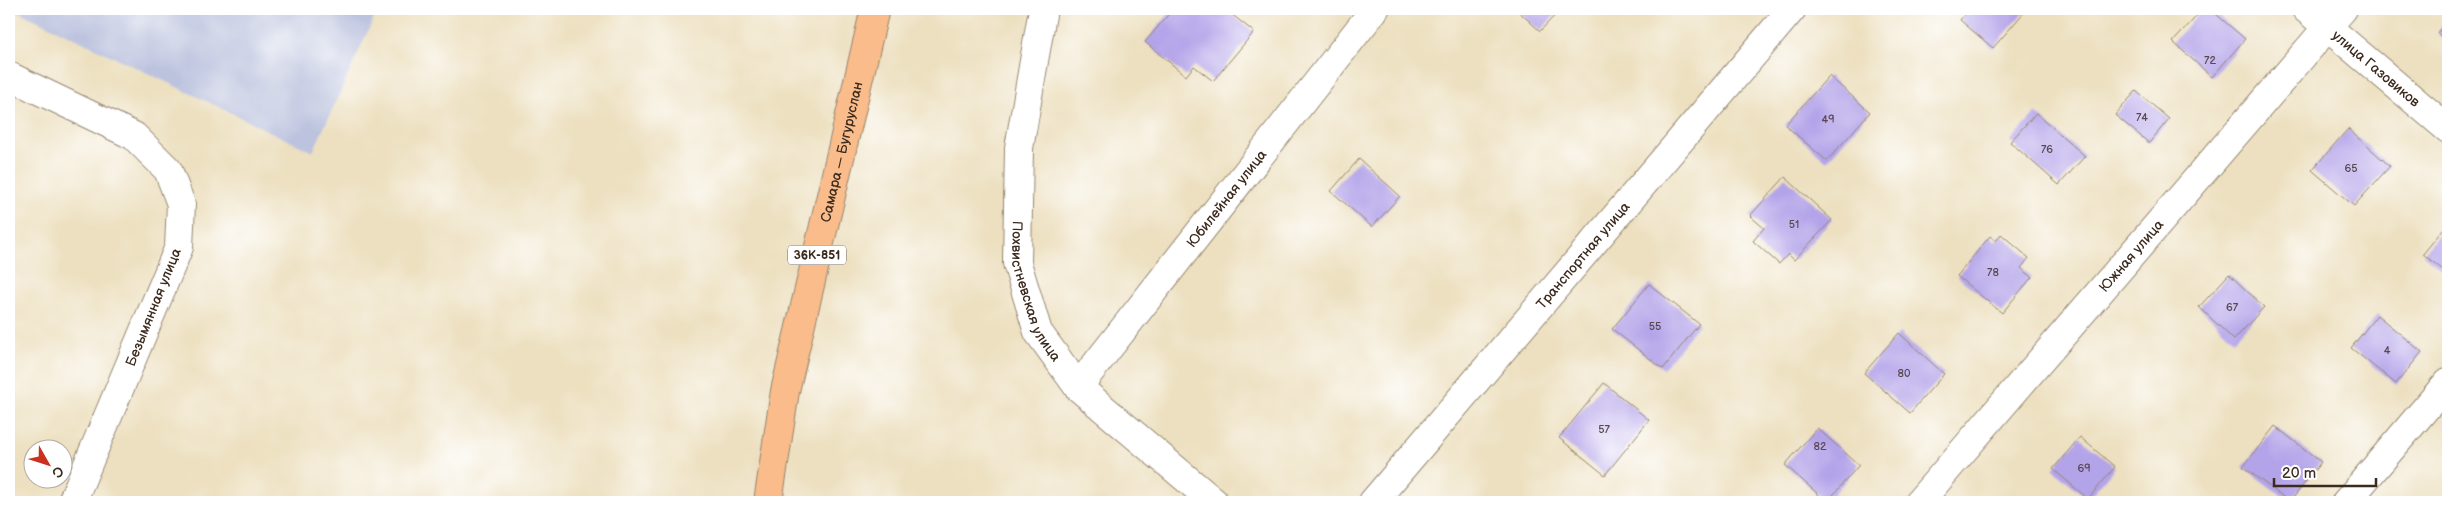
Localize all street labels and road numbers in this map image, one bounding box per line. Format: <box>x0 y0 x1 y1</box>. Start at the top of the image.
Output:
street label: улица Газовиков <box>2329 27 2424 111</box>
street label: Самара — Бугуруслан <box>817 80 867 224</box>
street label: Юбилейная улица <box>1183 146 1271 251</box>
street label: Транспортная улица <box>1533 198 1634 312</box>
street label: Южная улица <box>2096 216 2168 296</box>
street label: Похвистневская улица <box>1007 221 1065 365</box>
street label: Безымянная улица <box>122 245 185 369</box>
road number: 36К-851 <box>788 246 846 264</box>

